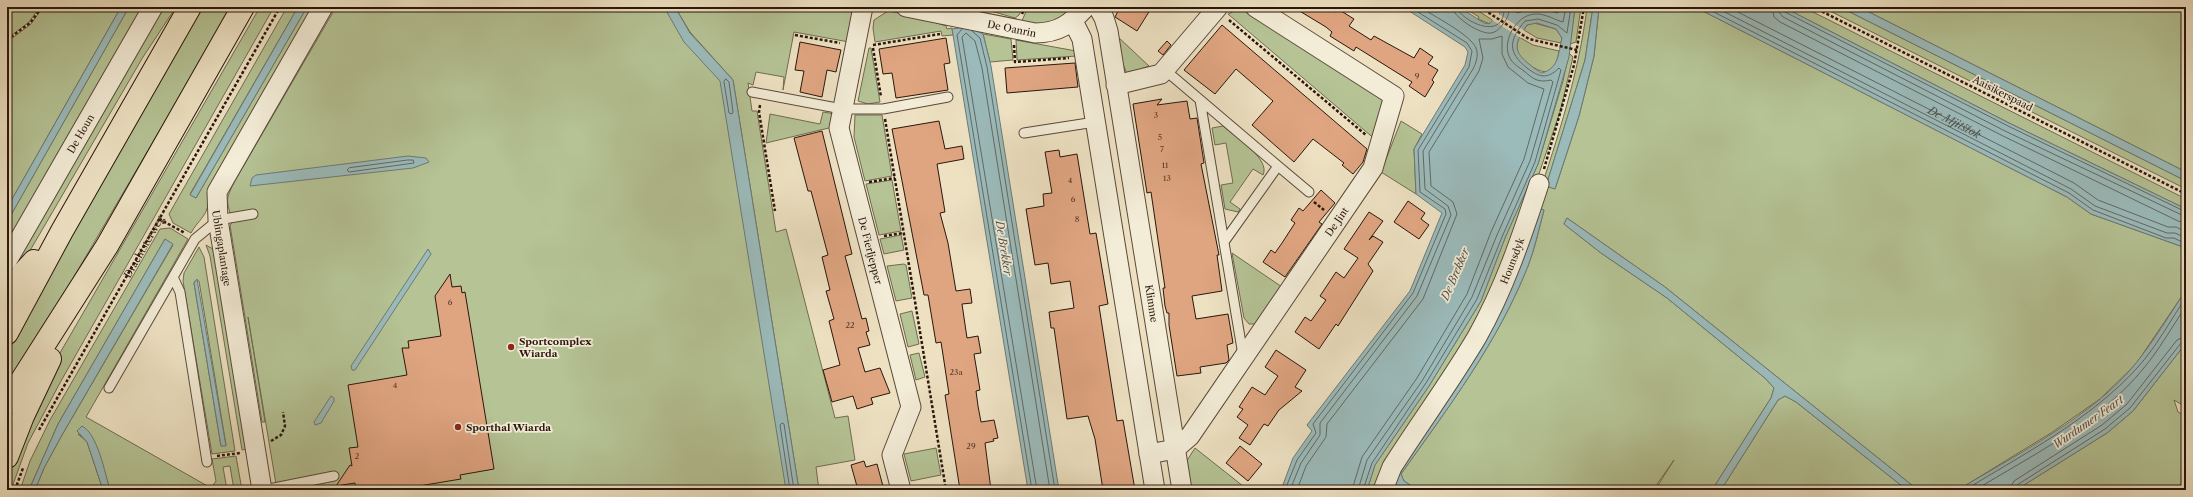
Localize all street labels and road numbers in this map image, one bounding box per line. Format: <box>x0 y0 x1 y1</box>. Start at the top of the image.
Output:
street label: De Oanrin <box>986 18 1038 40</box>
street label: Aaisikerspaad <box>1970 72 2035 114</box>
street label: De Houn <box>64 111 97 156</box>
street label: De Jint <box>1322 204 1352 239</box>
street label: Ublingaplantage <box>209 209 234 287</box>
street label: Drachtsterweg <box>121 213 167 280</box>
street label: De Fierljepper <box>855 216 885 287</box>
street label: Hounsdyk <box>1498 235 1528 286</box>
street label: Klimme <box>1142 284 1161 324</box>

